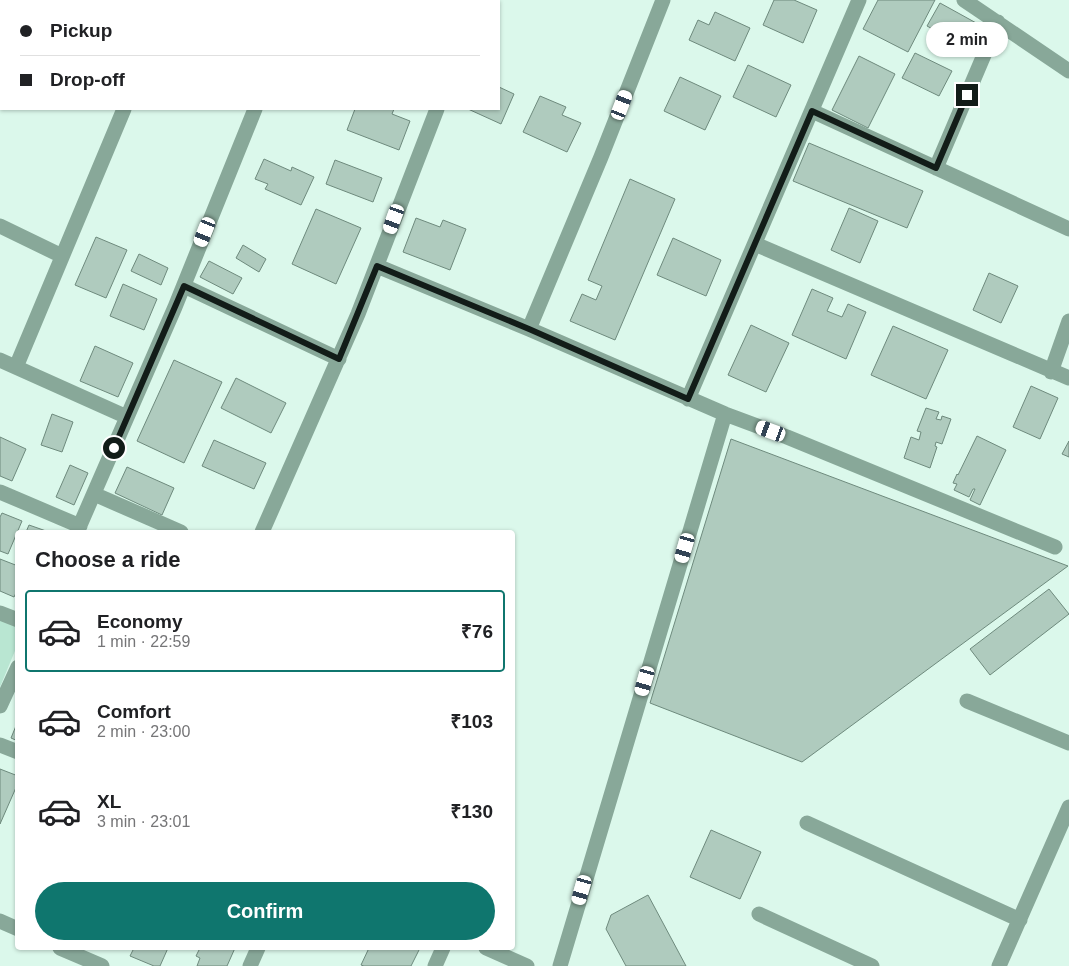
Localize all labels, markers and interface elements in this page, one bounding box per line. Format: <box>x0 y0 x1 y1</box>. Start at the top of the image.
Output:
text: Pickup <box>50 20 112 41</box>
callout: 2 min <box>926 22 1008 58</box>
text: 2 min <box>946 31 988 48</box>
text: Drop-off <box>50 69 125 90</box>
route end <box>956 84 978 106</box>
car <box>609 88 634 122</box>
car <box>381 202 406 236</box>
car <box>192 215 217 249</box>
car <box>754 419 787 443</box>
route start <box>103 437 125 459</box>
car <box>673 532 696 564</box>
text: Choose a ride <box>35 547 180 572</box>
icon: car <box>37 609 82 654</box>
text: Economy <box>97 611 183 632</box>
text: ₹76 <box>461 621 493 642</box>
text: 1 min · 22:59 <box>97 633 190 650</box>
car <box>633 665 656 697</box>
icon: car <box>37 699 82 744</box>
text: Comfort <box>97 701 171 722</box>
text: ₹103 <box>450 711 493 732</box>
text: 2 min · 23:00 <box>97 723 190 740</box>
icon: car <box>37 789 82 834</box>
text: XL <box>97 791 121 812</box>
text: ₹130 <box>450 801 493 822</box>
text: 3 min · 23:01 <box>97 813 190 830</box>
car <box>570 874 593 906</box>
button: Confirm <box>35 882 495 940</box>

